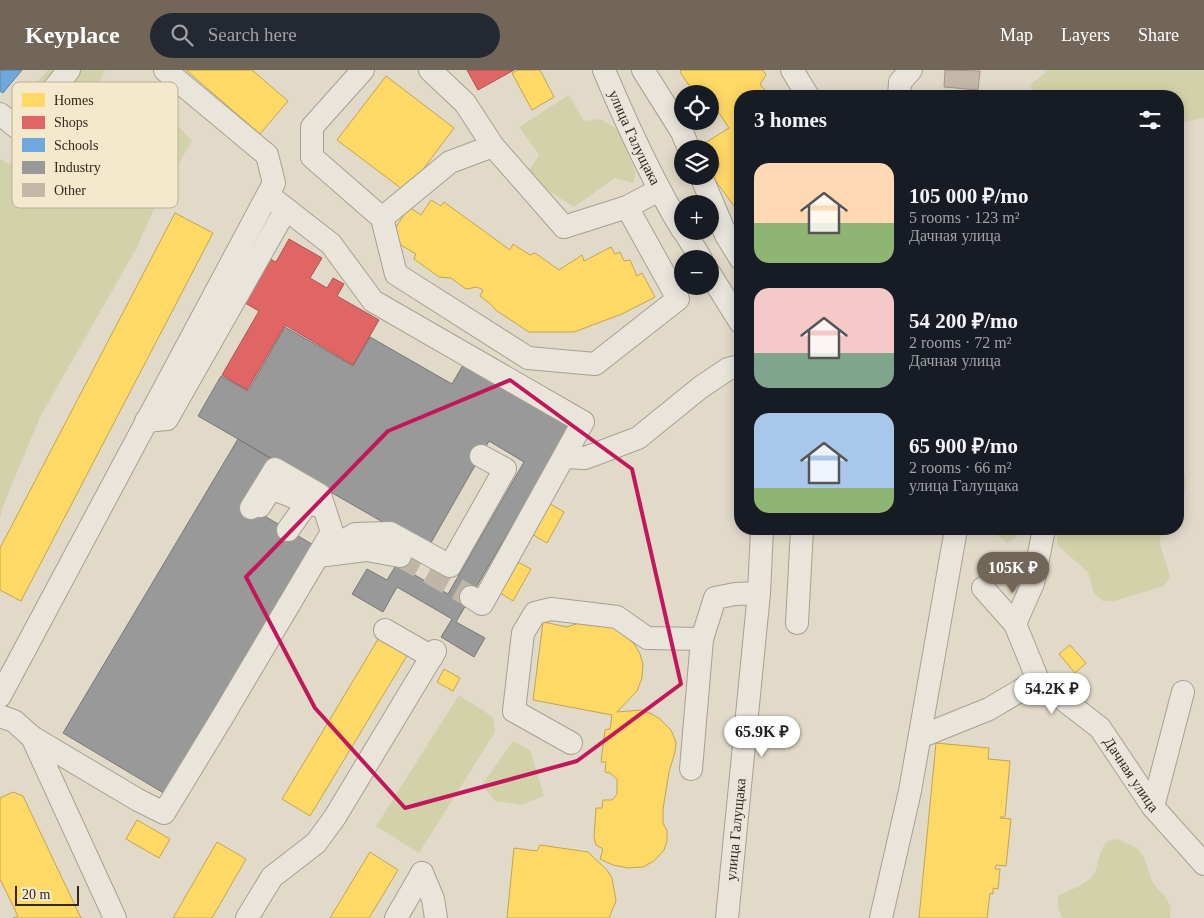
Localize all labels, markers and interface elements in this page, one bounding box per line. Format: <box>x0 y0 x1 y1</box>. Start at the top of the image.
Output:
search box <box>150 13 500 58</box>
icon: search <box>168 21 196 49</box>
text: Keyplace <box>25 22 120 48</box>
text: Search here <box>208 24 297 45</box>
text: Map <box>1000 25 1033 45</box>
text: Layers <box>1061 25 1110 45</box>
text: Share <box>1138 25 1179 45</box>
legend <box>12 82 178 208</box>
map controls <box>674 85 719 295</box>
button: locate <box>674 85 719 130</box>
street label: улица Галущака <box>605 88 664 188</box>
text: Homes <box>54 93 94 108</box>
icon: filters <box>1136 106 1164 134</box>
text: 3 homes <box>754 108 827 132</box>
text: Shops <box>54 115 88 130</box>
text: Schools <box>54 138 98 153</box>
button: layers <box>674 140 719 185</box>
text: Industry <box>54 160 101 175</box>
text: Other <box>54 183 86 198</box>
icon: home <box>794 183 854 243</box>
text: 105 000 ₽/mo <box>909 184 1029 208</box>
button: + <box>674 195 719 240</box>
text: 5 rooms · 123 m² <box>909 209 1020 226</box>
text: Дачная улица <box>909 227 1001 244</box>
button: − <box>674 250 719 295</box>
icon: home <box>794 308 854 368</box>
text: 54 200 ₽/mo <box>909 309 1018 333</box>
text: 2 rooms · 72 m² <box>909 334 1012 351</box>
text: Дачная улица <box>909 352 1001 369</box>
icon: home <box>794 433 854 493</box>
text: 65 900 ₽/mo <box>909 434 1018 458</box>
text: 2 rooms · 66 m² <box>909 459 1012 476</box>
text: улица Галущака <box>909 477 1019 494</box>
pin: 105K ₽ <box>972 552 1054 594</box>
text: 105K ₽ <box>988 559 1038 576</box>
pin: 54.2K ₽ <box>1006 672 1098 715</box>
text: 54.2K ₽ <box>1025 680 1079 697</box>
pin: 65.9K ₽ <box>716 716 808 758</box>
text: 65.9K ₽ <box>735 723 789 740</box>
street label: Дачная улица <box>1101 734 1162 816</box>
street label: улица Галущака <box>723 777 749 881</box>
scale bar <box>15 883 79 906</box>
text: 20 m <box>22 887 50 902</box>

